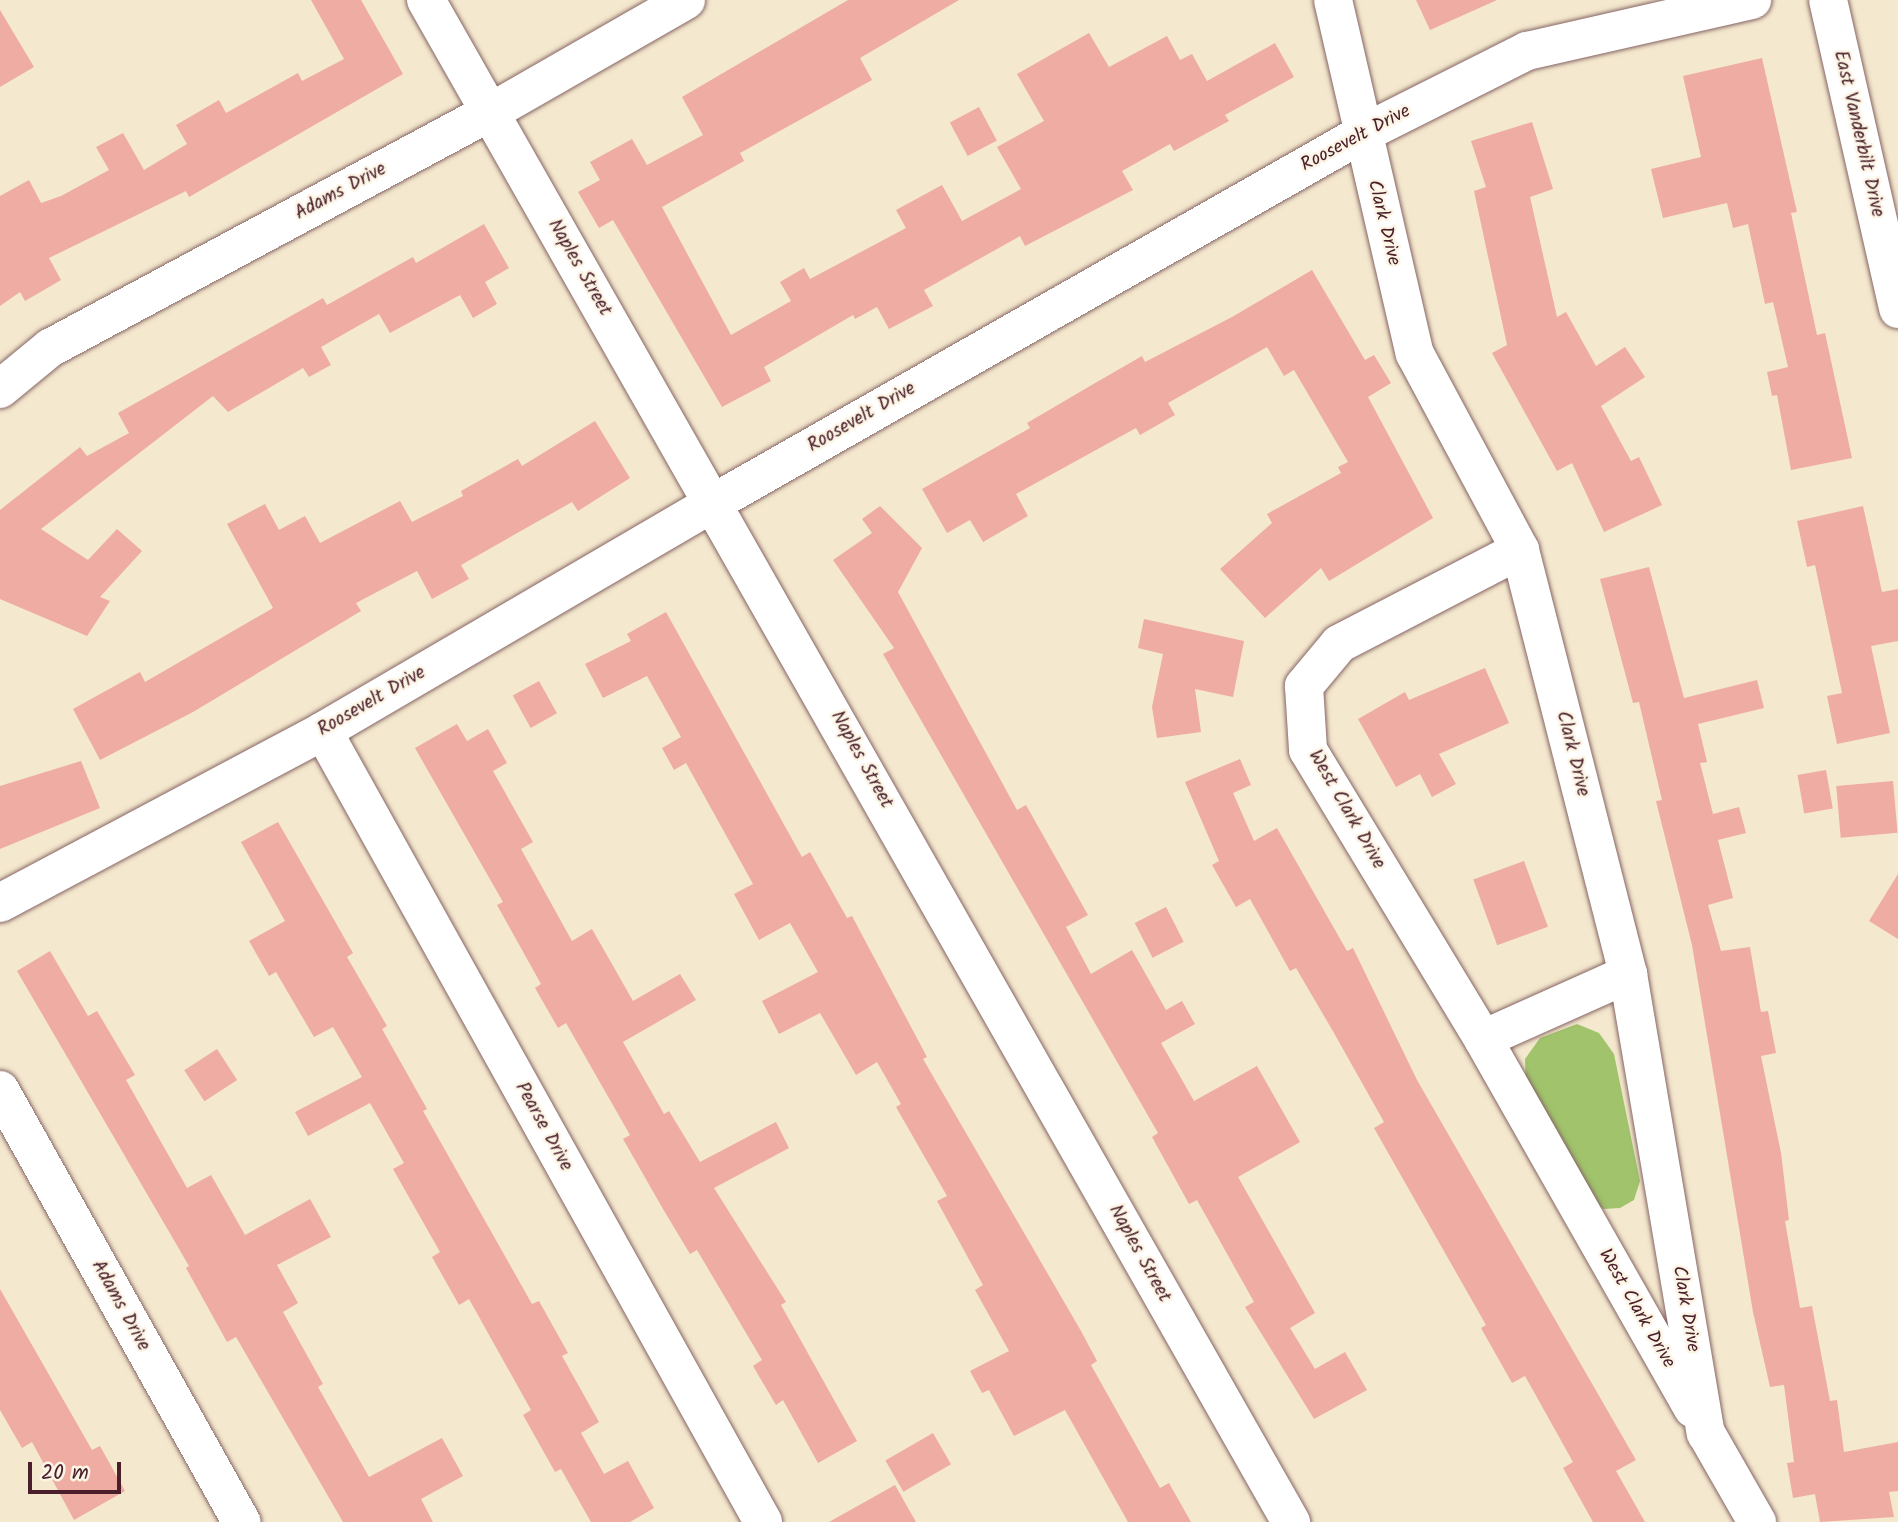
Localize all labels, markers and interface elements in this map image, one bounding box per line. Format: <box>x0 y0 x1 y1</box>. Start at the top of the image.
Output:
street label: East Vanderbilt Drive <box>1828 48 1888 220</box>
street label: Roosevelt Drive <box>1297 101 1415 177</box>
street label: Adams Drive <box>291 158 391 226</box>
street label: Clark Drive <box>1361 178 1405 268</box>
street label: Naples Street <box>542 216 616 320</box>
street label: Roosevelt Drive <box>804 378 920 458</box>
street label: Roosevelt Drive <box>314 662 430 742</box>
street label: Naples Street <box>825 707 897 813</box>
street label: Clark Drive <box>1550 709 1594 799</box>
street label: West Clark Drive <box>1303 746 1389 874</box>
street label: Pearse Drive <box>509 1079 577 1175</box>
street label: Naples Street <box>1103 1201 1175 1307</box>
street label: West Clark Drive <box>1593 1245 1679 1373</box>
street label: Adams Drive <box>86 1257 154 1355</box>
street label: Clark Drive <box>1666 1264 1704 1354</box>
scale bar <box>32 1448 124 1492</box>
text: 20 m <box>41 1457 89 1490</box>

